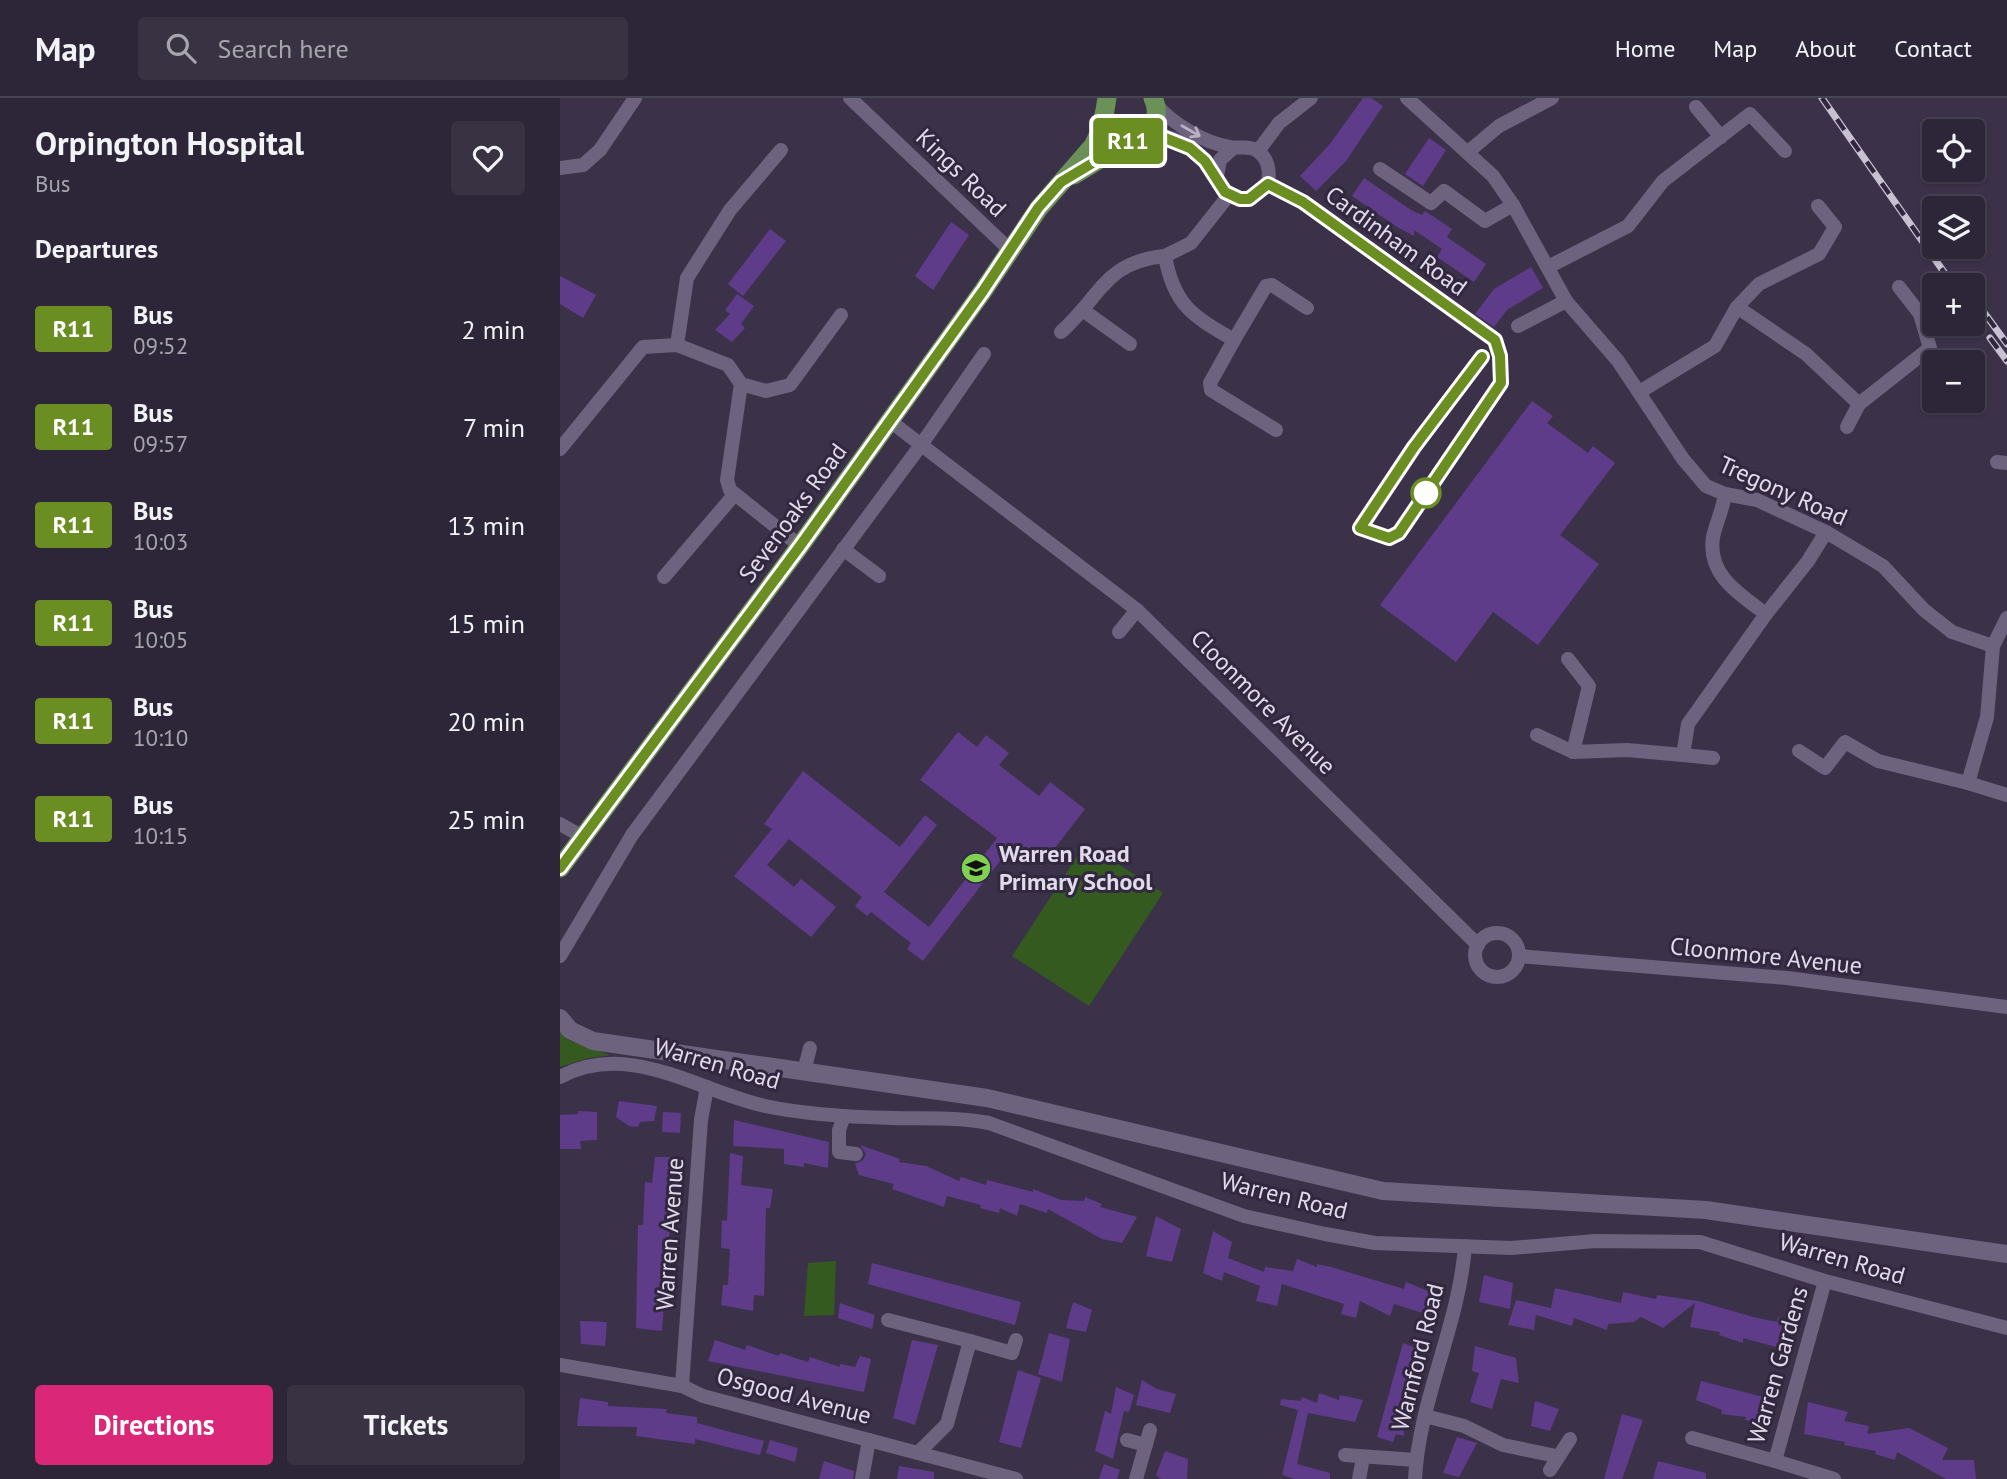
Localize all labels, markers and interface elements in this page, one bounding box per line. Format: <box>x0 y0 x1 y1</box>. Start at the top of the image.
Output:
search box <box>138 17 628 80</box>
text: Map <box>35 27 96 70</box>
icon: search <box>162 29 200 67</box>
text: Search here <box>218 32 349 65</box>
text: Home <box>1615 33 1675 64</box>
text: Map <box>1713 33 1757 64</box>
text: About <box>1795 33 1856 64</box>
text: Contact <box>1894 33 1972 64</box>
line badge: R11 <box>1088 118 1168 164</box>
map controls <box>1922 119 1985 413</box>
button: locate <box>1922 119 1985 182</box>
text: Orpington Hospital <box>35 121 304 164</box>
button: heart <box>451 121 525 195</box>
street label: Kings Road <box>909 122 1013 224</box>
one-way arrow <box>1181 124 1201 138</box>
text: R11 <box>1107 125 1149 156</box>
text: Bus <box>35 169 71 198</box>
street label: Cardinham Road <box>1319 179 1473 302</box>
button: layers <box>1922 196 1985 259</box>
text: Departures <box>35 232 158 265</box>
button: + <box>1922 273 1985 336</box>
text: Bus <box>133 298 173 331</box>
text: R11 <box>53 313 94 344</box>
text: 2 min <box>462 313 525 346</box>
text: 09:52 <box>133 331 188 360</box>
button: − <box>1922 350 1985 413</box>
text: Bus <box>133 396 173 429</box>
text: R11 <box>53 411 94 442</box>
text: 7 min <box>463 411 525 444</box>
text: 09:57 <box>133 429 188 458</box>
street label: Sevenoaks Road <box>732 437 854 588</box>
street label: Tregony Road <box>1714 448 1852 533</box>
unlabelled marker <box>1411 478 1441 508</box>
text: Bus <box>133 494 173 527</box>
text: R11 <box>53 509 94 540</box>
text: 13 min <box>447 509 525 542</box>
text: 10:03 <box>133 527 188 556</box>
text: Bus <box>133 592 173 625</box>
text: R11 <box>53 607 94 638</box>
text: 15 min <box>447 607 525 640</box>
street label: Cloonmore Avenue <box>1184 622 1343 781</box>
text: 10:05 <box>133 625 188 654</box>
text: Bus <box>133 690 173 723</box>
text: R11 <box>53 705 94 736</box>
text: 20 min <box>447 705 525 738</box>
text: 10:10 <box>133 723 188 752</box>
text: Bus <box>133 788 173 821</box>
text: R11 <box>53 803 94 834</box>
text: 25 min <box>447 803 525 836</box>
text: 10:15 <box>133 821 188 850</box>
place label: Warren Road Primary School <box>999 838 1153 897</box>
school or university icon: Warren Road Primary School <box>959 851 993 885</box>
street label: Cloonmore Avenue <box>1669 930 1864 981</box>
street label: Warren Road <box>651 1031 784 1096</box>
street label: Warren Avenue <box>649 1157 690 1311</box>
street label: Warren Road <box>1217 1165 1351 1226</box>
street label: Warren Road <box>1776 1226 1909 1291</box>
street label: Warnford Road <box>1384 1280 1451 1434</box>
street label: Warren Gardens <box>1740 1283 1815 1447</box>
street label: Osgood Avenue <box>714 1360 875 1431</box>
button: Directions <box>35 1385 273 1465</box>
button: Tickets <box>287 1385 525 1465</box>

